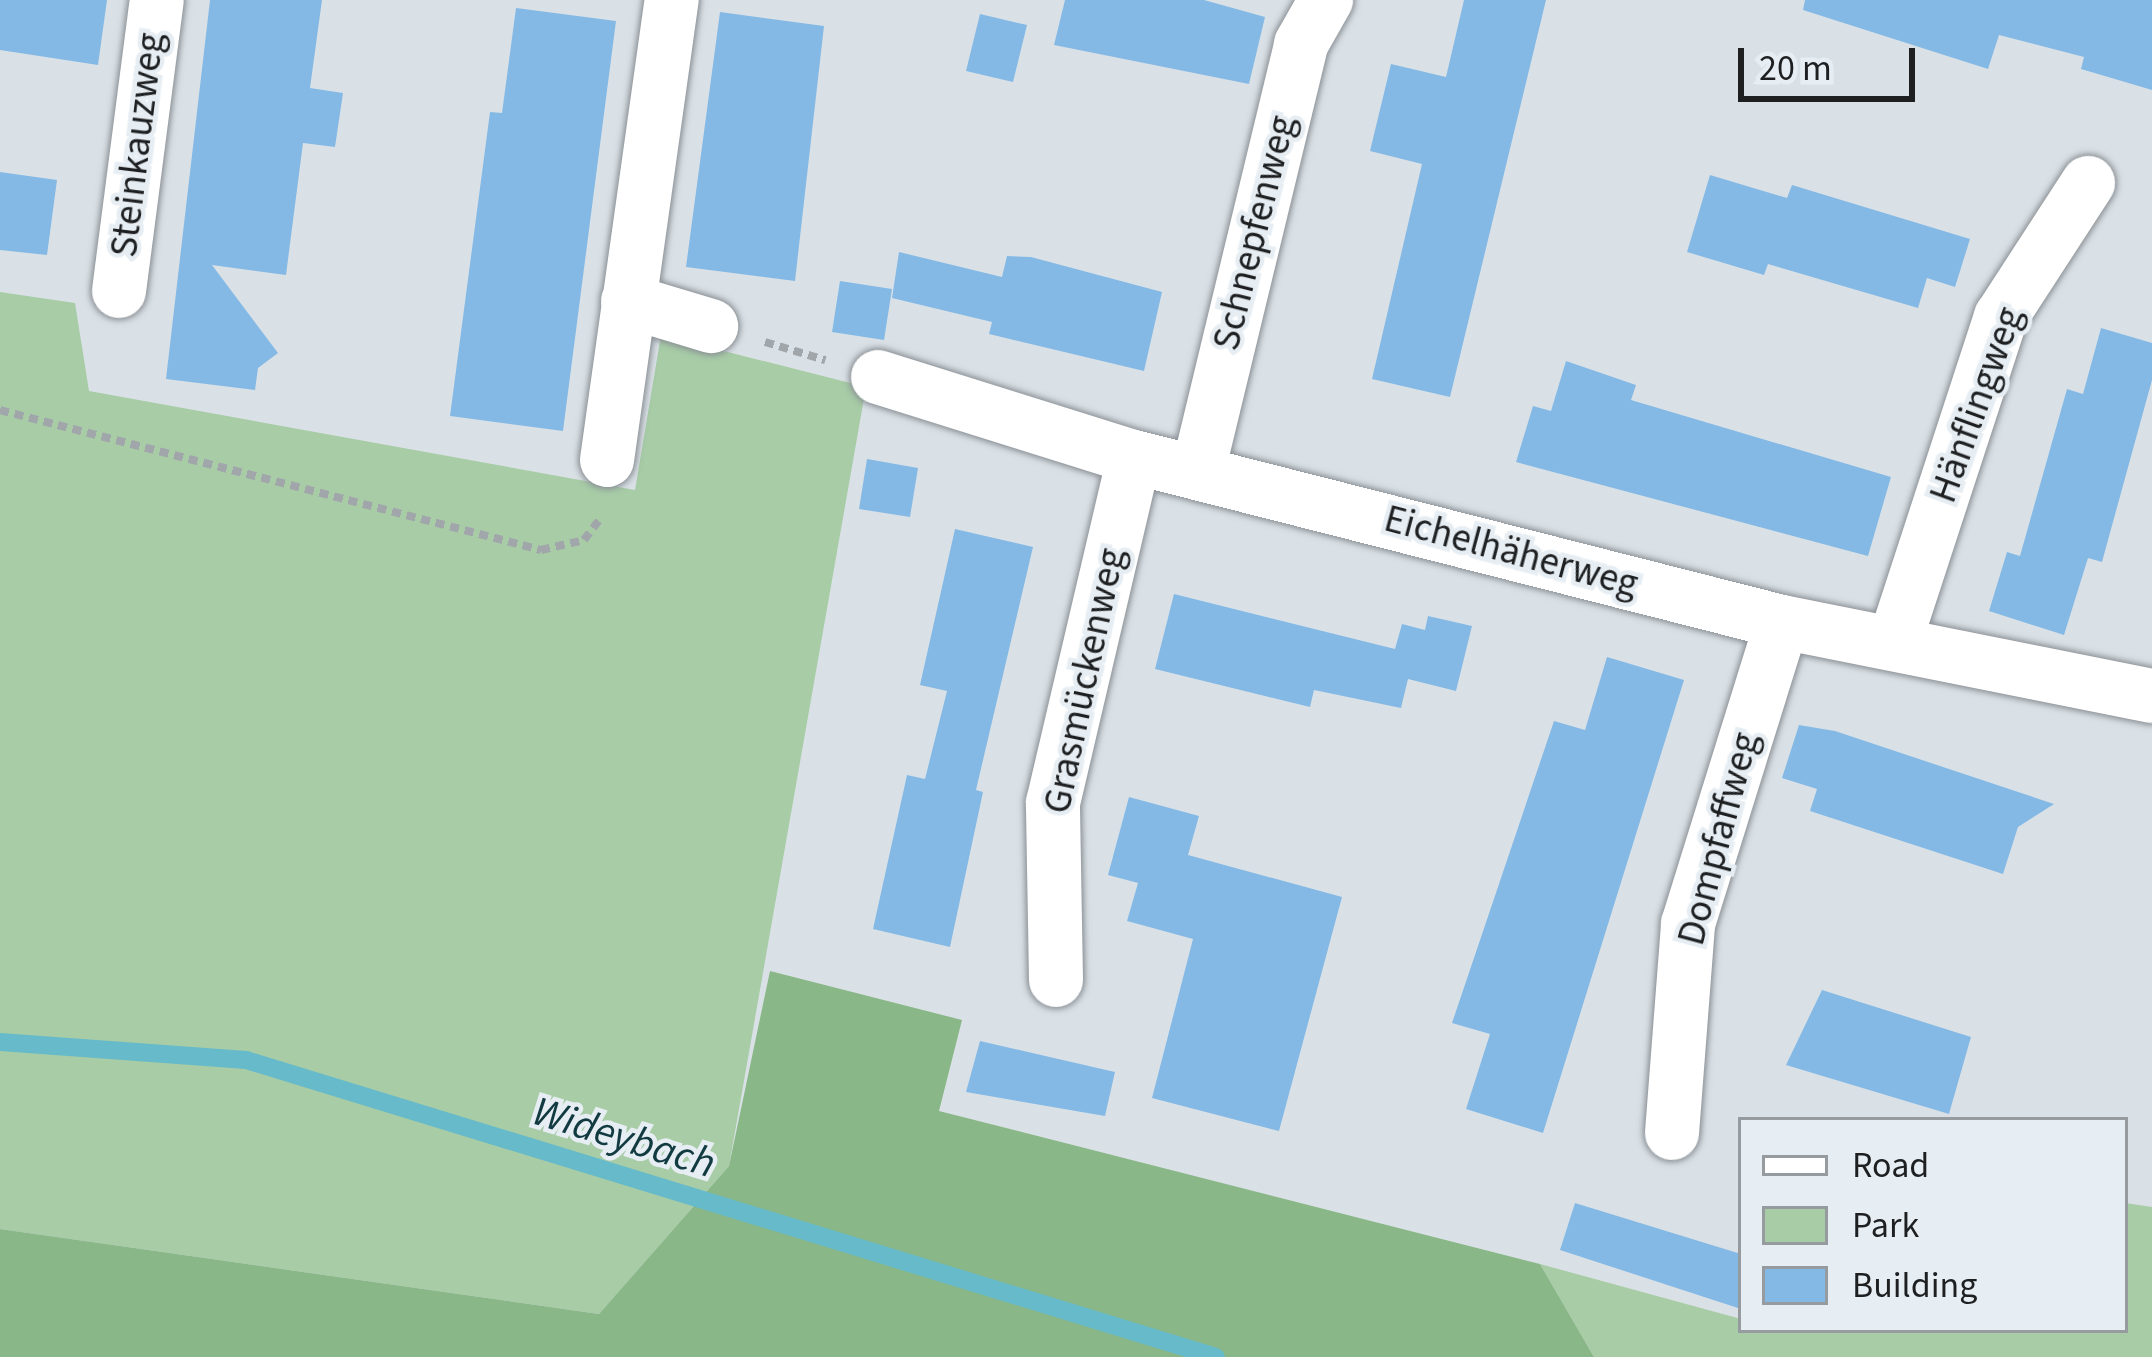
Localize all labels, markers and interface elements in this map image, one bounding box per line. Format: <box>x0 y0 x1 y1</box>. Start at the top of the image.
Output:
scale bar <box>1744 24 1921 98</box>
street label: Steinkauzweg <box>101 30 175 260</box>
text: 20 m <box>1759 43 1832 94</box>
street label: Schnepfenweg <box>1203 111 1307 355</box>
street label: Hänflingweg <box>1920 301 2034 509</box>
street label: Eichelhäherweg <box>1379 496 1643 608</box>
street label: Grasmückenweg <box>1034 544 1136 818</box>
street label: Dompfaffweg <box>1668 728 1770 950</box>
water label: Wideybach <box>527 1086 721 1190</box>
legend <box>1738 1117 2128 1333</box>
text: Road <box>1852 1140 1929 1191</box>
text: Park <box>1852 1200 1919 1251</box>
text: Building <box>1852 1260 1977 1311</box>

